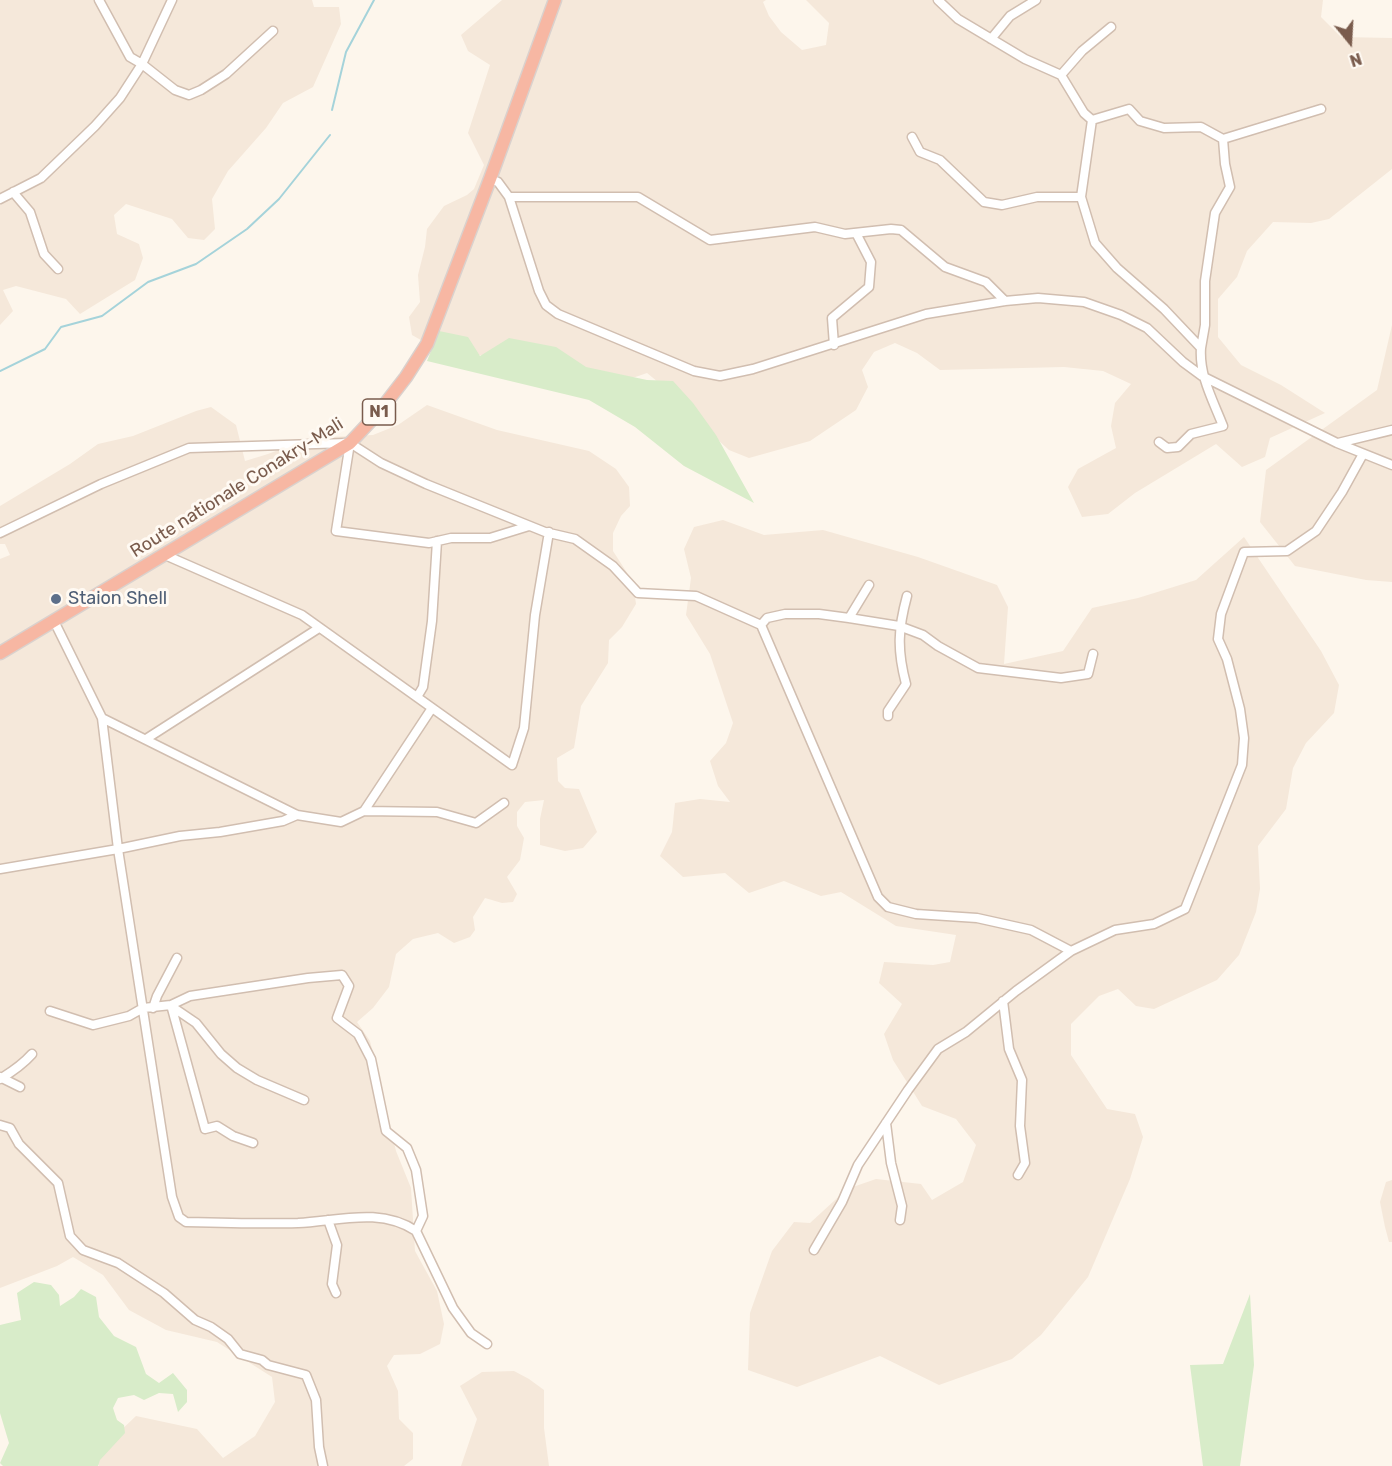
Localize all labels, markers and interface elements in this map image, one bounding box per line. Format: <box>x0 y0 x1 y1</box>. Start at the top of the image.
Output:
north arrow <box>1320 12 1380 72</box>
text: N <box>1347 49 1364 70</box>
road number: N1 <box>362 399 395 425</box>
street label: Route nationale Conakry-Mali <box>127 413 347 563</box>
place label: Staion Shell <box>68 588 167 610</box>
marker: Staion Shell <box>49 592 63 606</box>

